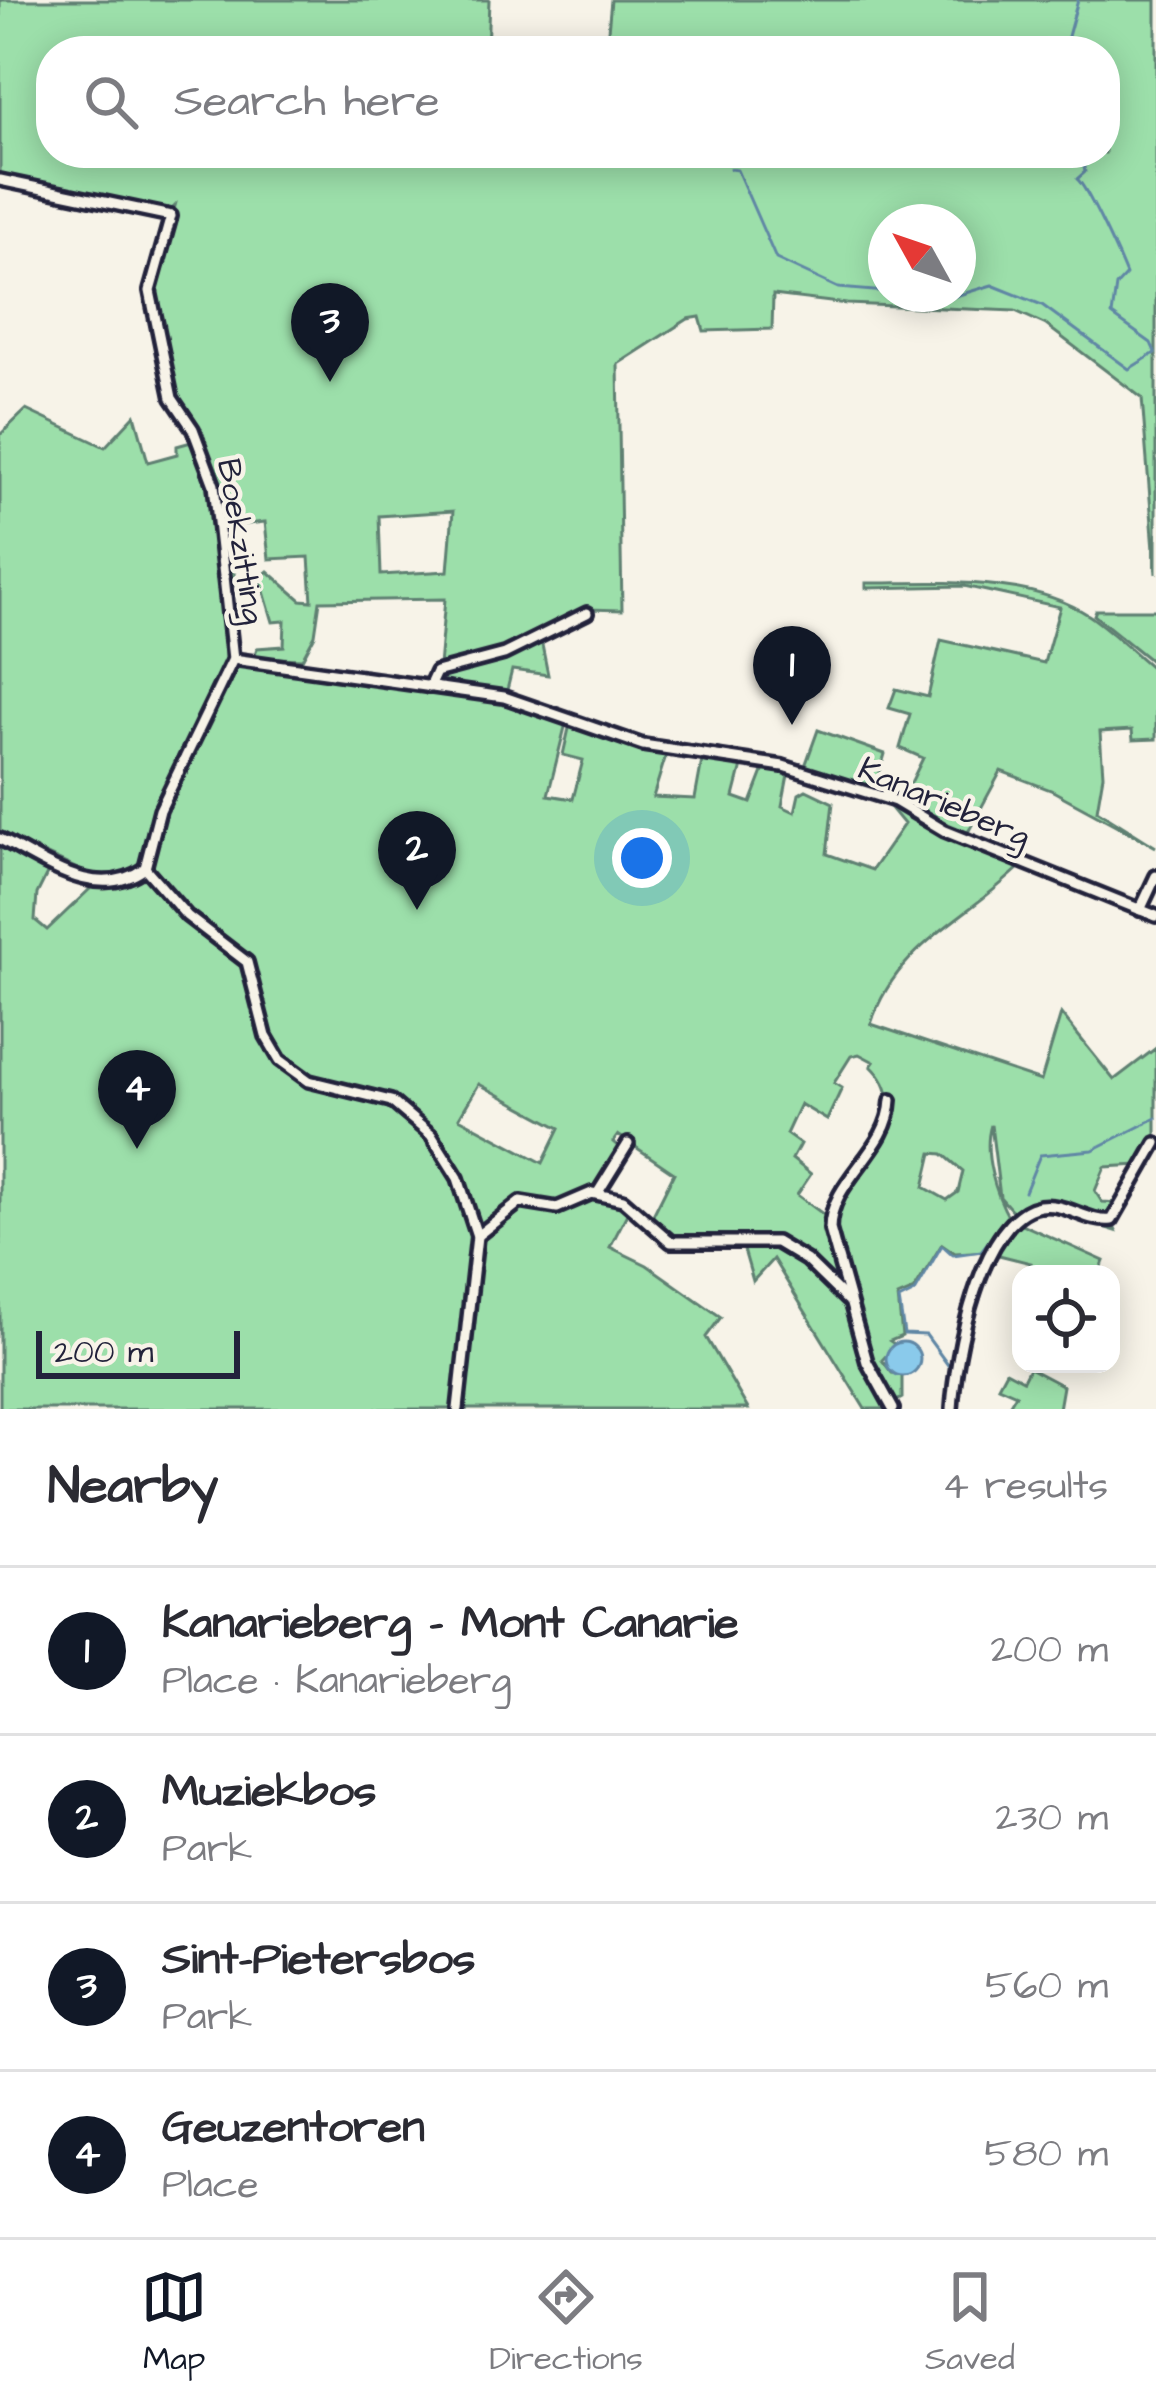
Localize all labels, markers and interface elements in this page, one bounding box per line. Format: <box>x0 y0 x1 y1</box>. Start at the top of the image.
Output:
search box <box>36 36 1120 168</box>
icon: search <box>78 69 144 135</box>
text: Search here <box>174 71 440 133</box>
north arrow <box>868 204 976 312</box>
pin: 3 <box>291 283 369 382</box>
street label: Boekzitting <box>203 455 277 628</box>
pin: 1 <box>753 626 831 725</box>
street label: Kanarieberg <box>850 746 1037 862</box>
pin: 2 <box>378 811 456 910</box>
your location <box>612 828 672 888</box>
pin: 4 <box>98 1050 176 1149</box>
map controls <box>1012 1265 1120 1373</box>
button: locate <box>1012 1265 1120 1373</box>
scale bar <box>36 1325 240 1378</box>
text: 200 m <box>54 1329 153 1375</box>
text: Nearby <box>48 1452 218 1523</box>
text: 4 results <box>942 1460 1108 1514</box>
text: Kanarieberg - Mont Canarie <box>162 1593 739 1655</box>
text: 1 <box>85 1624 90 1678</box>
text: 200 m <box>991 1624 1108 1678</box>
text: Place · Kanarieberg <box>162 1655 511 1709</box>
text: Muziekbos <box>162 1761 376 1823</box>
text: 2 <box>76 1792 98 1846</box>
text: 230 m <box>995 1792 1108 1846</box>
text: Park <box>162 1823 252 1877</box>
text: Sint-Pietersbos <box>162 1929 475 1991</box>
text: 3 <box>77 1960 97 2014</box>
text: 560 m <box>985 1960 1108 2014</box>
text: Park <box>162 1991 252 2045</box>
text: Geuzentoren <box>162 2097 425 2159</box>
text: 4 <box>74 2128 100 2182</box>
text: 580 m <box>985 2128 1108 2182</box>
text: Place <box>162 2159 259 2213</box>
tab: Map <box>141 2264 207 2382</box>
tab: Directions <box>489 2264 643 2382</box>
tab: Saved <box>925 2264 1015 2382</box>

